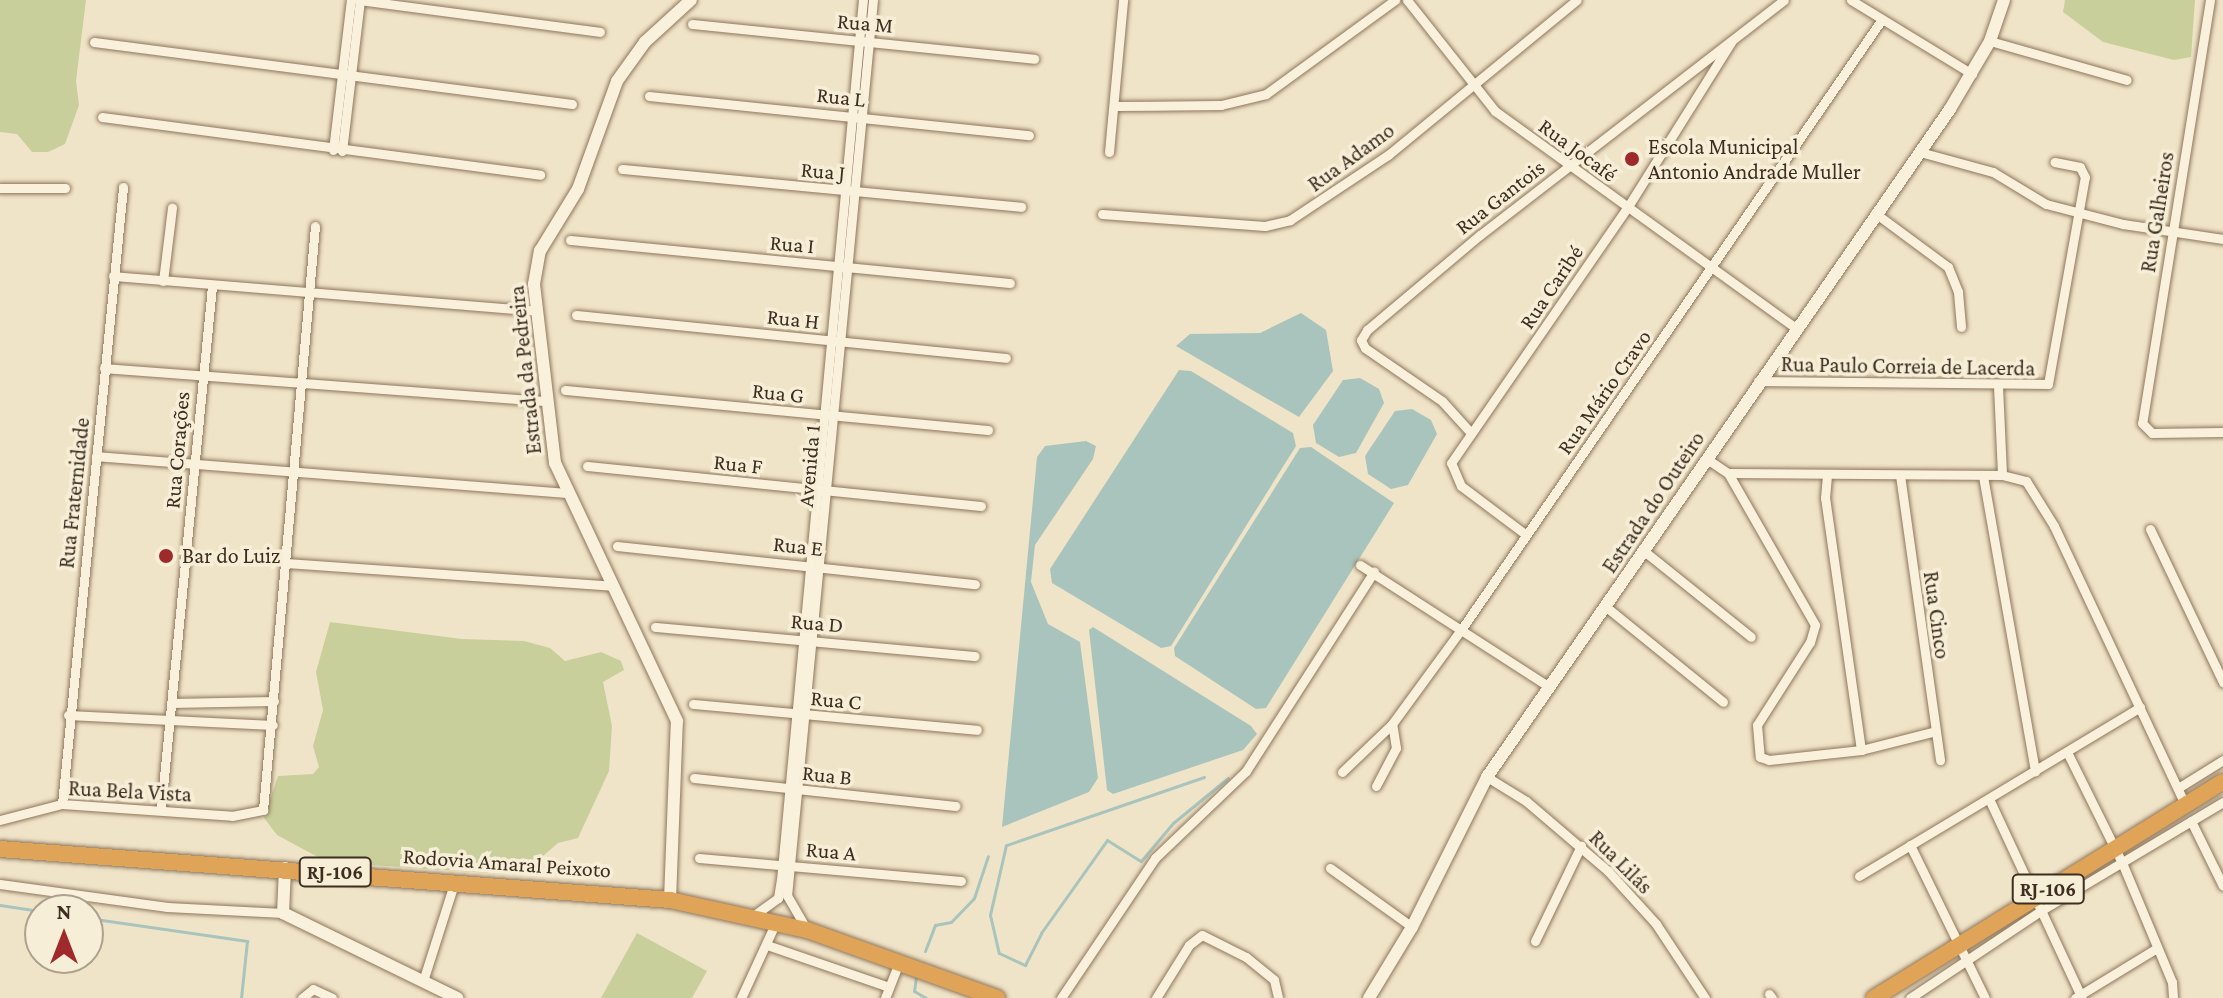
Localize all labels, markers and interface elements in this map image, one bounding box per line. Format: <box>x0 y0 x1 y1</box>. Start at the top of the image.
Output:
street label: Rua M <box>836 7 894 39</box>
street label: Rua L <box>815 81 867 113</box>
street label: Rua Jocafé <box>1534 113 1622 187</box>
street label: Rua Adamo <box>1302 117 1400 197</box>
place label: Escola Municipal Antonio Andrade Muller <box>1648 133 1861 184</box>
marker: Escola Municipal Antonio Andrade Muller <box>1623 150 1641 168</box>
street label: Rua Galheiros <box>2134 150 2180 274</box>
street label: Rua Gantois <box>1450 154 1550 240</box>
street label: Rua J <box>800 156 846 186</box>
street label: Rua I <box>769 229 815 259</box>
street label: Rua Caribé <box>1513 240 1589 334</box>
street label: Estrada da Pedreira <box>503 284 547 456</box>
street label: Rua H <box>766 303 820 335</box>
street label: Rua Mário Cravo <box>1551 325 1657 459</box>
street label: Rua Paulo Correia de Lacerda <box>1781 351 2035 381</box>
street label: Rua G <box>751 377 805 409</box>
street label: Rua Corações <box>159 390 195 510</box>
street label: Rua Fraternidade <box>53 416 95 570</box>
street label: Avenida 1 <box>792 424 826 508</box>
street label: Estrada do Outeiro <box>1596 426 1710 578</box>
street label: Rua F <box>712 448 764 480</box>
street label: Rua E <box>772 530 824 562</box>
place label: Bar do Luiz <box>182 543 280 569</box>
marker: Bar do Luiz <box>157 547 175 565</box>
street label: Rua Cinco <box>1918 569 1956 661</box>
street label: Rua D <box>790 608 844 638</box>
street label: Rua C <box>810 685 862 715</box>
street label: Rua B <box>801 759 853 791</box>
street label: Rua Bela Vista <box>68 775 192 807</box>
street label: Rua Lilás <box>1584 825 1658 899</box>
street label: Rua A <box>805 836 857 866</box>
street label: Rodovia Amaral Peixoto <box>402 843 612 883</box>
road number: RJ-106 <box>297 856 373 888</box>
road number: RJ-106 <box>2010 873 2086 905</box>
north arrow <box>24 894 104 974</box>
text: N <box>57 899 72 924</box>

